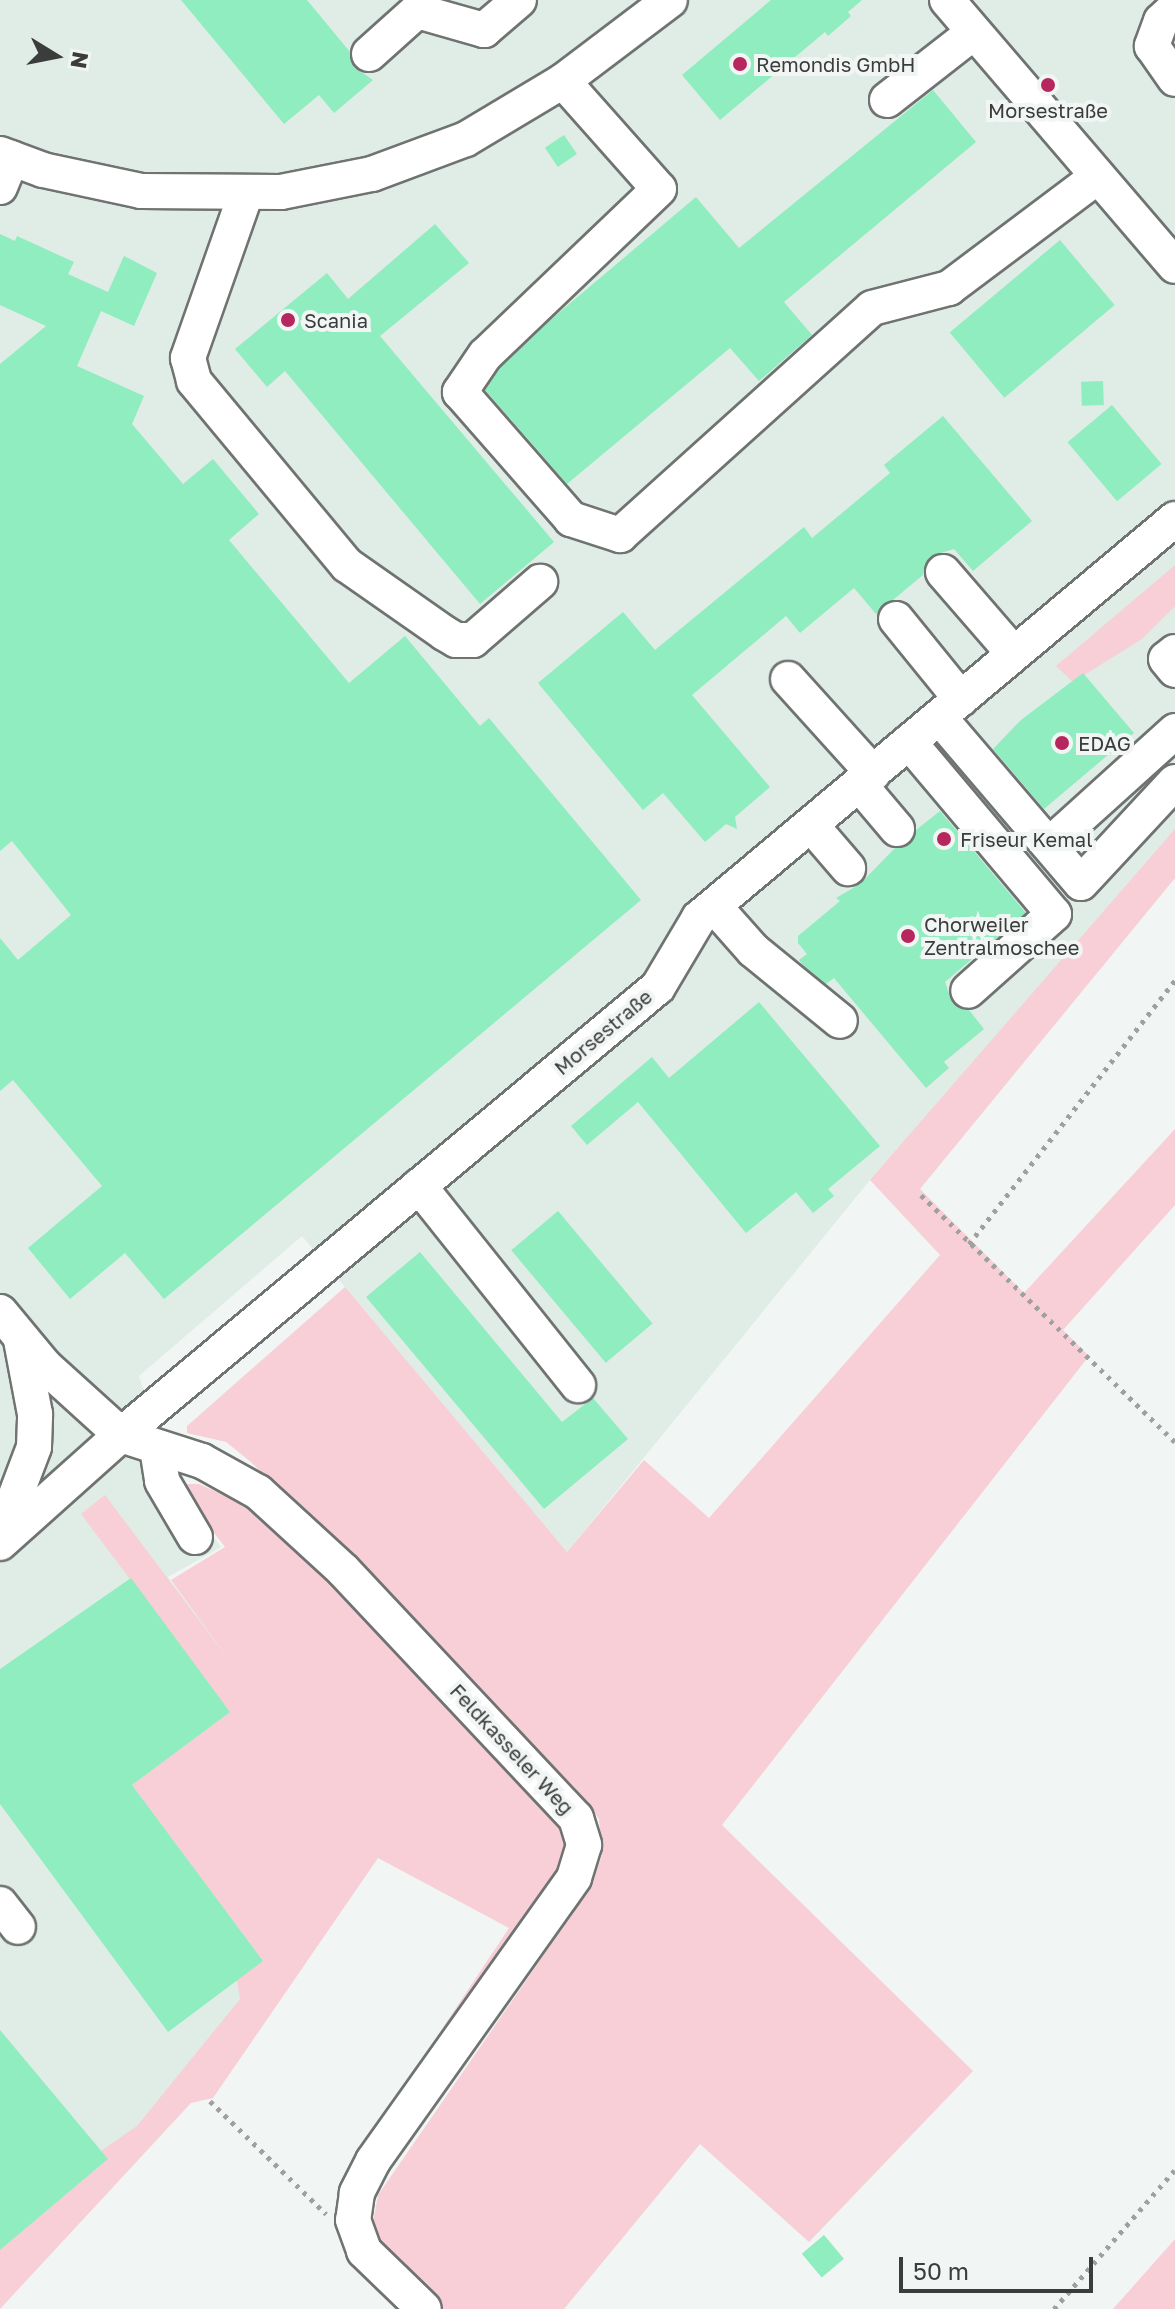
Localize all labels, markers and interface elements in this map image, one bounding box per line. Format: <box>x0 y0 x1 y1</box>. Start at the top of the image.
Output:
north arrow <box>16 16 96 96</box>
text: N <box>65 50 95 71</box>
place label: Remondis GmbH <box>756 52 916 76</box>
marker: Remondis GmbH <box>731 55 749 73</box>
marker: Morsestraße <box>1039 76 1057 94</box>
place label: Morsestraße <box>988 98 1108 122</box>
place label: Scania <box>304 308 368 332</box>
marker: Scania <box>279 311 297 329</box>
place label: EDAG <box>1078 731 1131 755</box>
marker: EDAG <box>1053 734 1071 752</box>
place label: Friseur Kemal <box>960 827 1093 851</box>
marker: Friseur Kemal <box>935 830 953 848</box>
place label: Chorweiler Zentralmoschee <box>924 912 1079 959</box>
marker: Chorweiler Zentralmoschee <box>899 927 917 945</box>
street label: Morsestraße <box>549 984 657 1080</box>
street label: Feldkasseler Weg <box>445 1679 579 1819</box>
scale bar <box>903 2241 1097 2291</box>
text: 50 m <box>913 2256 969 2285</box>

